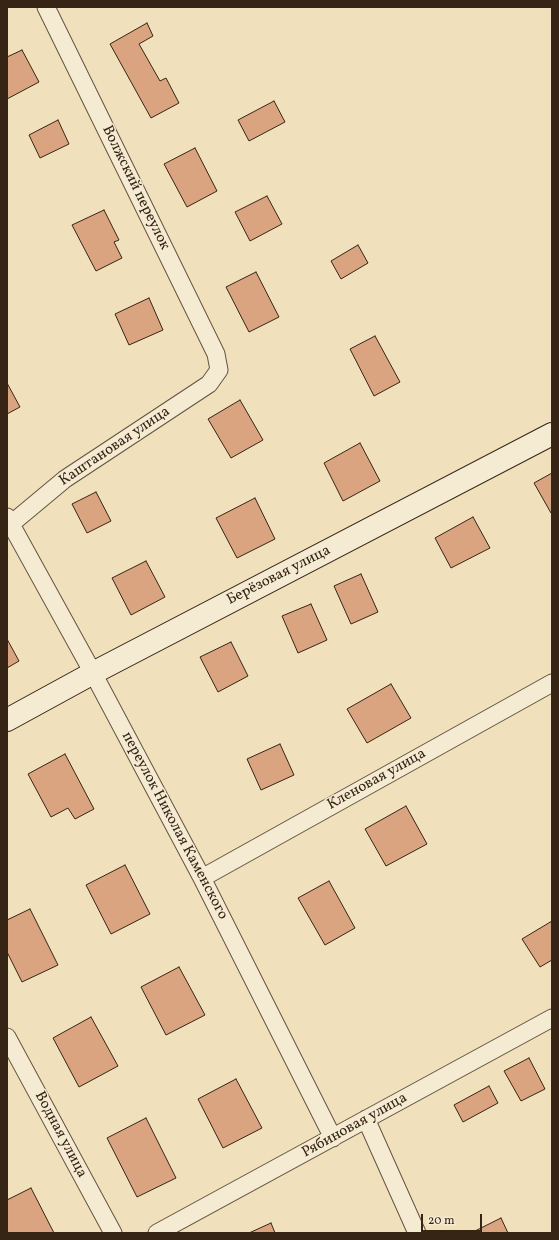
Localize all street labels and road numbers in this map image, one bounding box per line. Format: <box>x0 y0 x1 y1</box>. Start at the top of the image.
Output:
street label: Волжский переулок <box>97 123 173 253</box>
street label: Каштановая улица <box>56 403 174 491</box>
street label: Берёзовая улица <box>224 542 334 610</box>
street label: переулок Николая Каменского <box>117 729 231 923</box>
street label: Кленовая улица <box>324 745 430 815</box>
street label: Водная улица <box>30 1089 90 1181</box>
street label: Рябиновая улица <box>299 1090 411 1162</box>

